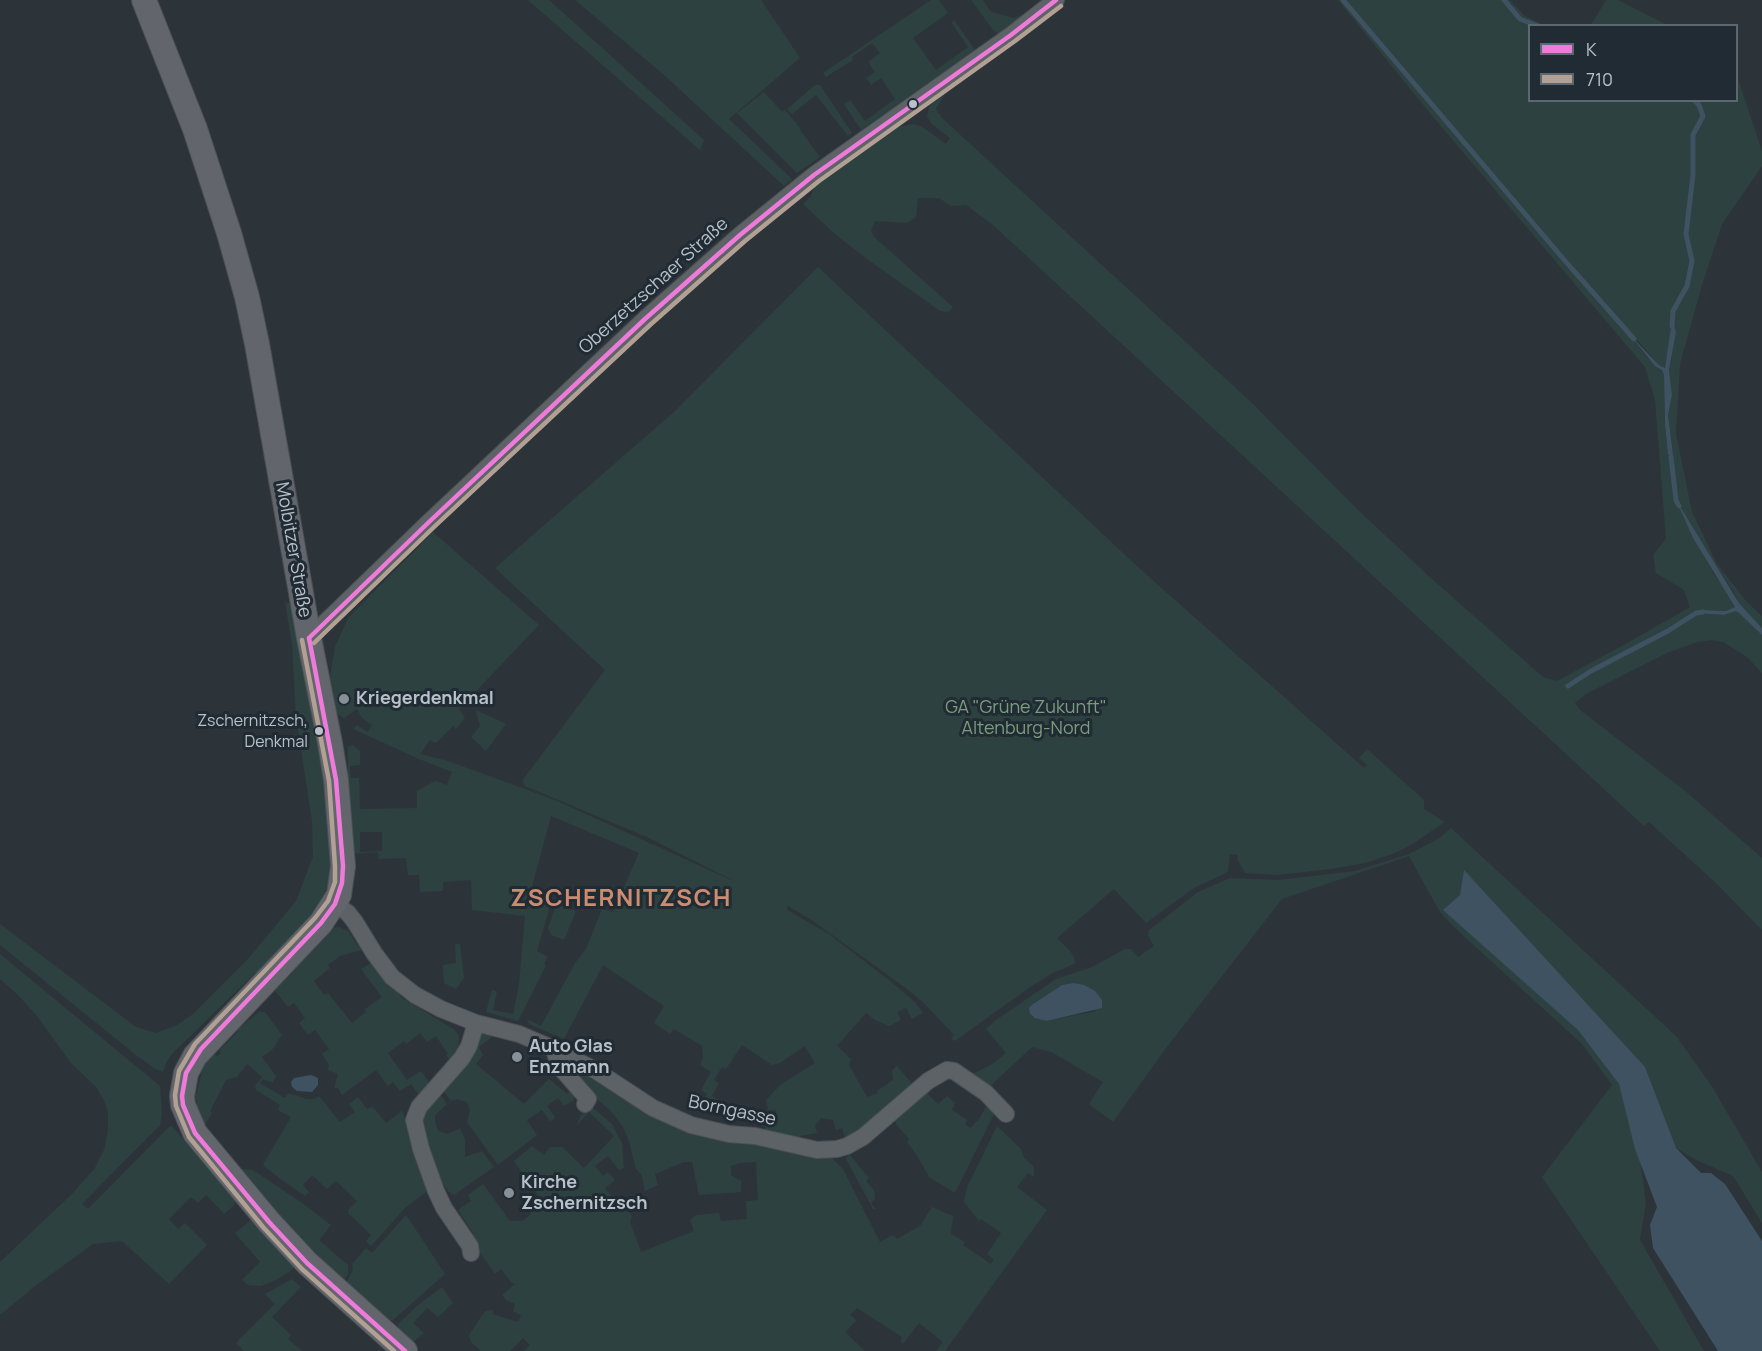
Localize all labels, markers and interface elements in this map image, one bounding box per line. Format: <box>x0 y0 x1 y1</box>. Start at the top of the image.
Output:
legend <box>1528 24 1738 102</box>
text: K <box>1586 37 1597 61</box>
text: 710 <box>1586 67 1613 91</box>
unlabelled marker <box>907 98 919 110</box>
street label: Oberzetzschaer Straße <box>575 213 733 359</box>
street label: Molbitzer Straße <box>270 481 316 619</box>
place label: Kriegerdenkmal <box>356 688 494 710</box>
marker: Kriegerdenkmal <box>337 692 351 706</box>
park label: GA "Grüne Zukunft" Altenburg-Nord <box>945 697 1107 740</box>
place label: Zschernitzsch, Denkmal <box>197 712 308 750</box>
marker: Zschernitzsch, Denkmal <box>313 725 325 737</box>
district label: ZSCHERNITZSCH <box>510 885 732 913</box>
place label: Auto Glas Enzmann <box>529 1036 613 1078</box>
marker: Auto Glas Enzmann <box>510 1050 524 1064</box>
street label: Borngasse <box>686 1091 778 1131</box>
place label: Kirche Zschernitzsch <box>521 1172 647 1214</box>
marker: Kirche Zschernitzsch <box>502 1186 516 1200</box>

